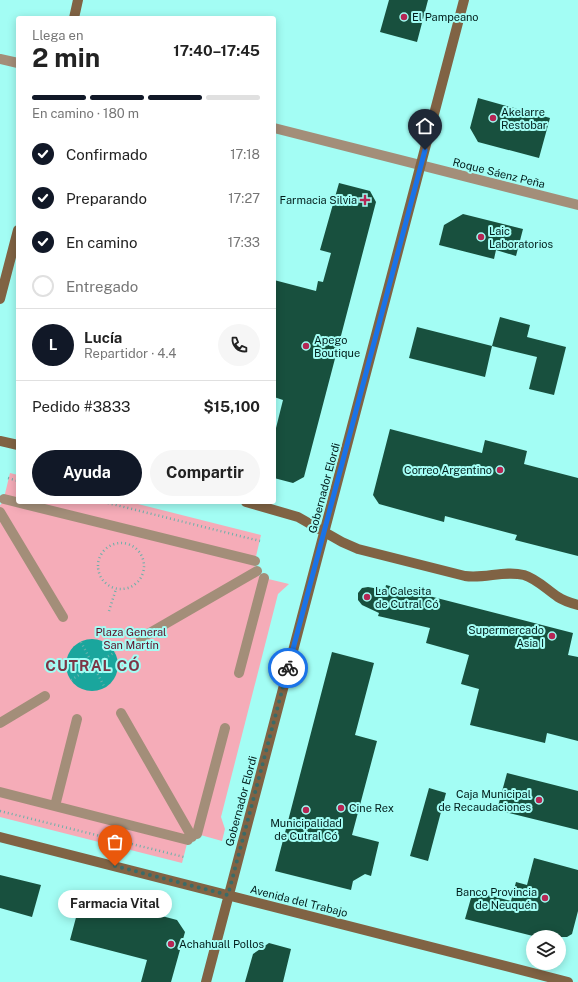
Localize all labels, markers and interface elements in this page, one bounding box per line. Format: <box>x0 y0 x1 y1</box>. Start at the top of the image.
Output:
place label: El Pampeano <box>412 11 479 23</box>
marker: El Pampeano <box>399 12 409 22</box>
text: Llega en <box>32 28 83 43</box>
text: 2 min <box>32 42 100 73</box>
text: 17:40–17:45 <box>173 42 260 59</box>
text: En camino · 180 m <box>32 106 139 121</box>
place label: Akelarre Restobar <box>501 106 547 131</box>
pin <box>408 109 442 150</box>
marker: Akelarre Restobar <box>488 113 498 123</box>
icon: home <box>414 115 436 137</box>
icon: check <box>32 143 54 165</box>
text: Confirmado <box>66 146 147 163</box>
text: 17:18 <box>230 147 260 162</box>
street label: Roque Sáenz Peña <box>452 156 546 190</box>
icon: check <box>32 187 54 209</box>
text: Preparando <box>66 190 147 207</box>
text: 17:27 <box>228 191 260 206</box>
place label: Farmacia Silvia <box>280 194 357 206</box>
marker: Farmacia Silvia <box>360 195 370 205</box>
place label: Laic Laboratorios <box>489 225 554 250</box>
icon: check <box>32 231 54 253</box>
marker: Laic Laboratorios <box>476 232 486 242</box>
text: En camino <box>66 234 138 251</box>
text: 17:33 <box>228 235 260 250</box>
text: Entregado <box>66 278 138 295</box>
button: phone <box>218 324 260 366</box>
text: Lucía <box>84 329 122 346</box>
place label: Apego Boutique <box>314 334 360 359</box>
text: L <box>49 336 57 353</box>
marker: Apego Boutique <box>301 341 311 351</box>
text: Repartidor · 4.4 <box>84 346 177 361</box>
text: Pedido #3833 <box>32 398 130 415</box>
text: $15,100 <box>203 398 260 415</box>
street label: Gobernador Elordi <box>306 441 342 535</box>
button: Ayuda <box>32 450 142 496</box>
button: Compartir <box>150 450 260 496</box>
place label: Correo Argentino <box>404 464 492 476</box>
marker: Correo Argentino <box>495 465 505 475</box>
place label: La Calesita de Cutral Có <box>375 585 439 610</box>
marker: La Calesita de Cutral Có <box>362 592 372 602</box>
place label: Supermercado Asia I <box>468 624 544 649</box>
park label: Plaza General San Martín <box>96 626 166 651</box>
marker: Supermercado Asia I <box>547 631 557 641</box>
courier <box>268 648 308 688</box>
district label: CUTRAL CÓ <box>45 656 141 674</box>
icon: bike <box>277 657 299 679</box>
street label: Gobernador Elordi <box>223 754 259 848</box>
place label: Caja Municipal de Recaudaciones <box>438 788 531 813</box>
marker: Caja Municipal de Recaudaciones <box>534 795 544 805</box>
place label: Cine Rex <box>349 802 394 814</box>
marker: Cine Rex <box>336 803 346 813</box>
marker: Municipalidad de Cutral Có <box>301 805 311 815</box>
place label: Municipalidad de Cutral Có <box>270 817 342 842</box>
pin <box>98 825 132 866</box>
icon: bag <box>104 831 126 853</box>
street label: Avenida del Trabajo <box>249 883 349 919</box>
place label: Banco Provincia de Neuquén <box>456 886 537 911</box>
callout: Farmacia Vital <box>58 890 172 918</box>
marker: Banco Provincia de Neuquén <box>540 893 550 903</box>
text: Farmacia Vital <box>70 896 160 911</box>
map controls <box>526 930 566 970</box>
button: layers <box>526 930 566 970</box>
place label: Achahuall Pollos <box>179 938 264 950</box>
marker: Achahuall Pollos <box>166 939 176 949</box>

